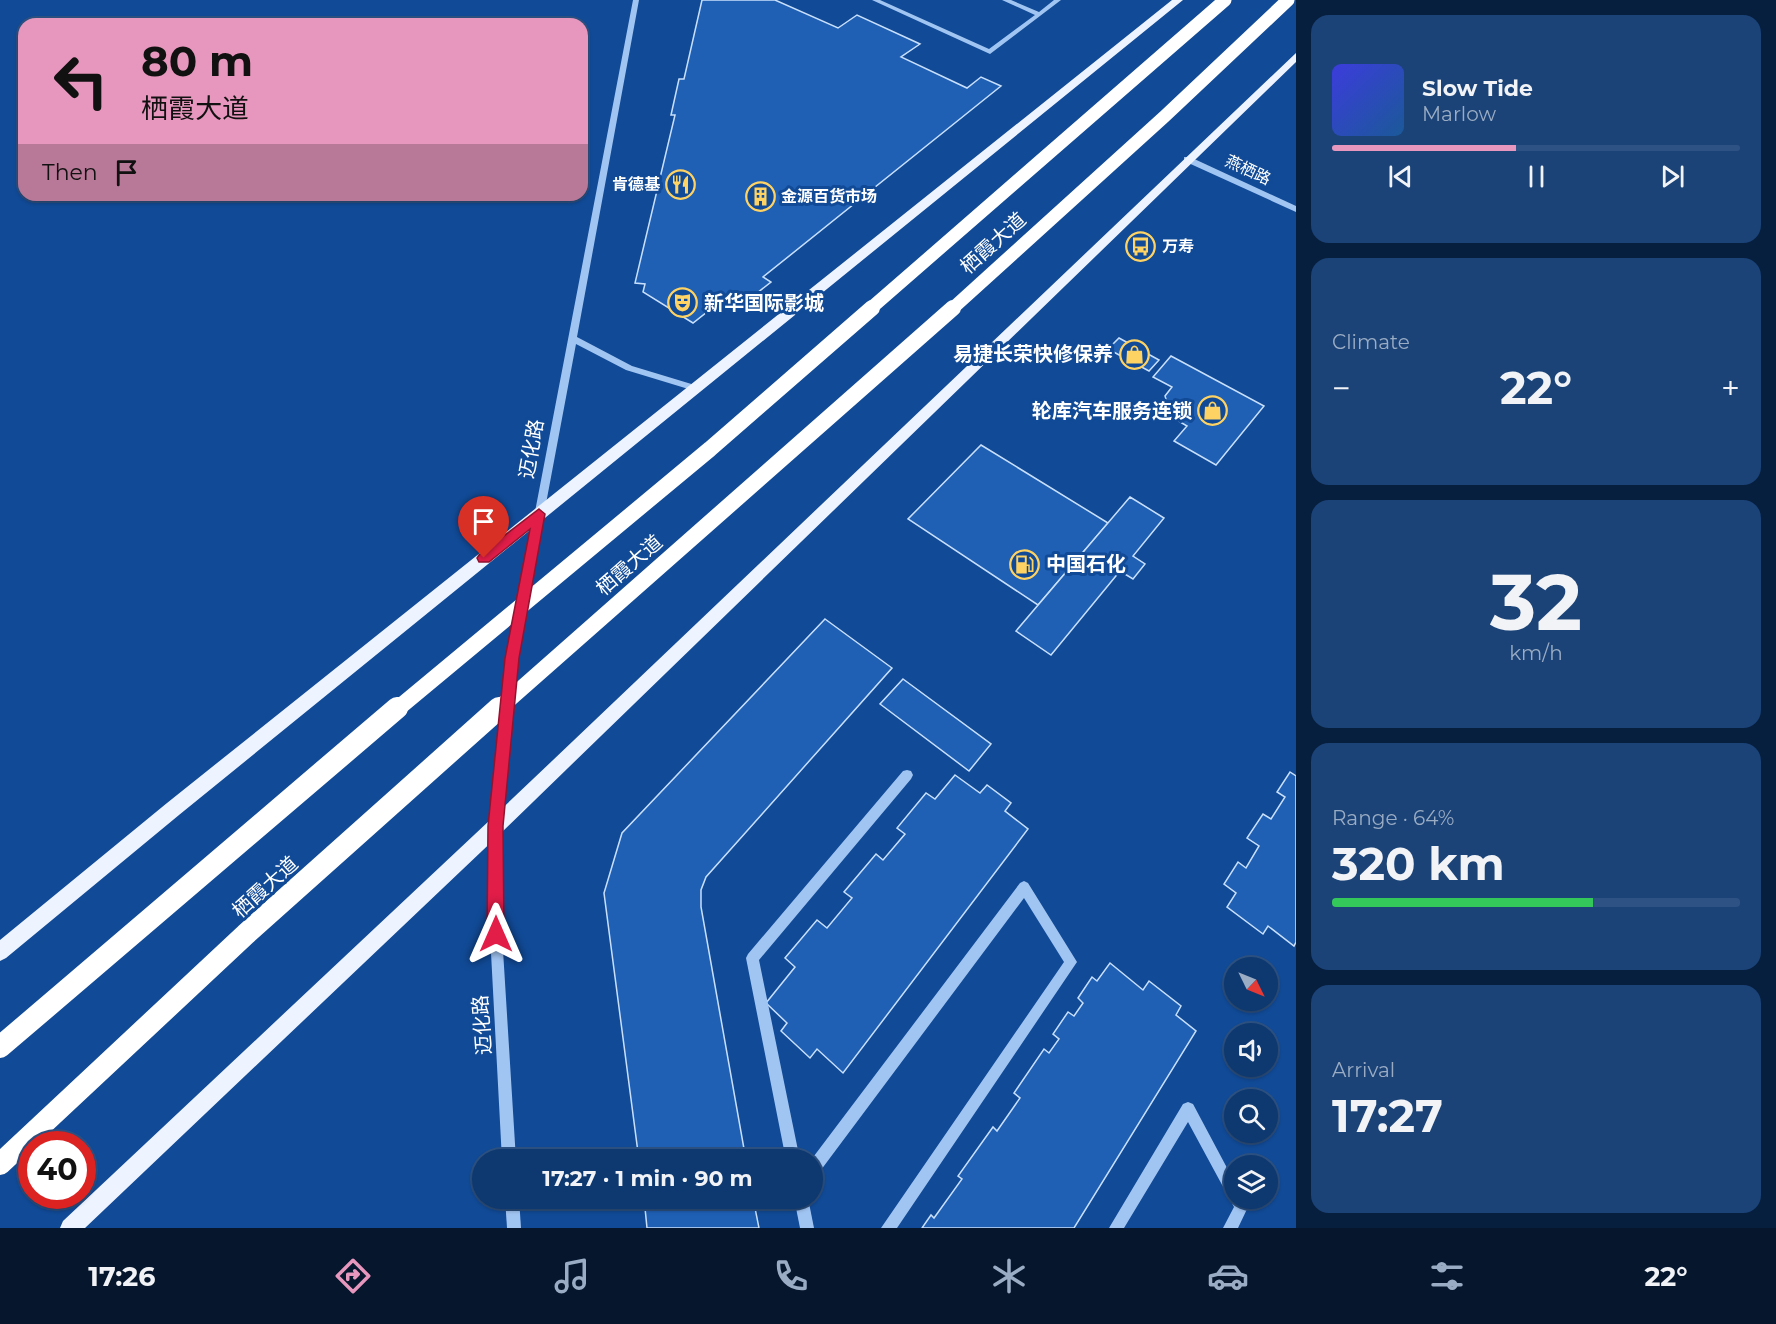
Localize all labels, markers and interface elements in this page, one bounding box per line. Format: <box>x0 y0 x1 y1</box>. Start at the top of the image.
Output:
text: 80 m <box>141 35 253 87</box>
icon: left <box>42 42 120 120</box>
text: Slow Tide <box>1422 75 1533 102</box>
text: 栖霞大道 <box>141 92 249 125</box>
text: Marlow <box>1422 102 1496 126</box>
street label: 燕栖路 <box>1222 151 1274 189</box>
icon: arrive <box>110 156 143 189</box>
text: Then <box>42 159 98 186</box>
icon: previous <box>1384 160 1417 193</box>
icon: pause <box>1520 160 1553 193</box>
icon: next <box>1656 160 1689 193</box>
restaurant icon: 肯德基 <box>665 168 697 200</box>
place label: 肯德基 <box>612 175 661 194</box>
building icon: 金源百货市场 <box>744 180 776 212</box>
place label: 金源百货市场 <box>781 187 877 206</box>
street label: 栖霞大道 <box>955 207 1031 279</box>
bus stop icon: 万寿 <box>1125 230 1157 262</box>
place label: 万寿 <box>1162 237 1194 256</box>
theatre icon: 新华国际影城 <box>667 287 699 319</box>
place label: 新华国际影城 <box>704 291 824 315</box>
text: Climate <box>1332 330 1410 354</box>
shop icon: 易捷长荣快修保养 <box>1118 338 1150 370</box>
place label: 易捷长荣快修保养 <box>953 342 1113 366</box>
text: 22° <box>1500 360 1572 415</box>
text: − <box>1332 368 1351 408</box>
text: + <box>1721 368 1740 408</box>
shop icon: 轮库汽车服务连锁 <box>1197 395 1229 427</box>
place label: 轮库汽车服务连锁 <box>1032 399 1193 423</box>
street label: 迈化路 <box>514 417 548 481</box>
pin <box>458 496 509 558</box>
icon: arrive <box>467 505 500 538</box>
street label: 栖霞大道 <box>591 530 667 600</box>
fuel station icon: 中国石化 <box>1009 548 1041 580</box>
place label: 中国石化 <box>1046 552 1126 576</box>
text: 32 <box>1490 554 1582 650</box>
text: km/h <box>1509 641 1563 665</box>
text: Range · 64% <box>1332 806 1454 830</box>
text: 320 km <box>1332 836 1505 891</box>
street label: 栖霞大道 <box>227 851 303 923</box>
position arrow <box>464 902 528 966</box>
north arrow <box>1224 957 1278 1011</box>
map controls <box>1224 957 1278 1209</box>
street label: 迈化路 <box>468 994 496 1056</box>
button: sound <box>1224 1023 1278 1077</box>
text: Arrival <box>1332 1058 1395 1082</box>
text: 17:27 <box>1332 1088 1443 1143</box>
button: search <box>1224 1089 1278 1143</box>
speed limit sign: 40 <box>18 1131 96 1209</box>
button: layers <box>1224 1155 1278 1209</box>
text: 17:27 · 1 min · 90 m <box>542 1165 753 1192</box>
icon: directions <box>332 1255 374 1297</box>
icon: music <box>551 1255 593 1297</box>
icon: phone <box>770 1255 812 1297</box>
icon: climate <box>988 1255 1030 1297</box>
icon: car <box>1207 1255 1249 1297</box>
icon: filters <box>1426 1255 1468 1297</box>
text: 17:26 <box>88 1260 155 1293</box>
text: 22° <box>1644 1260 1688 1293</box>

